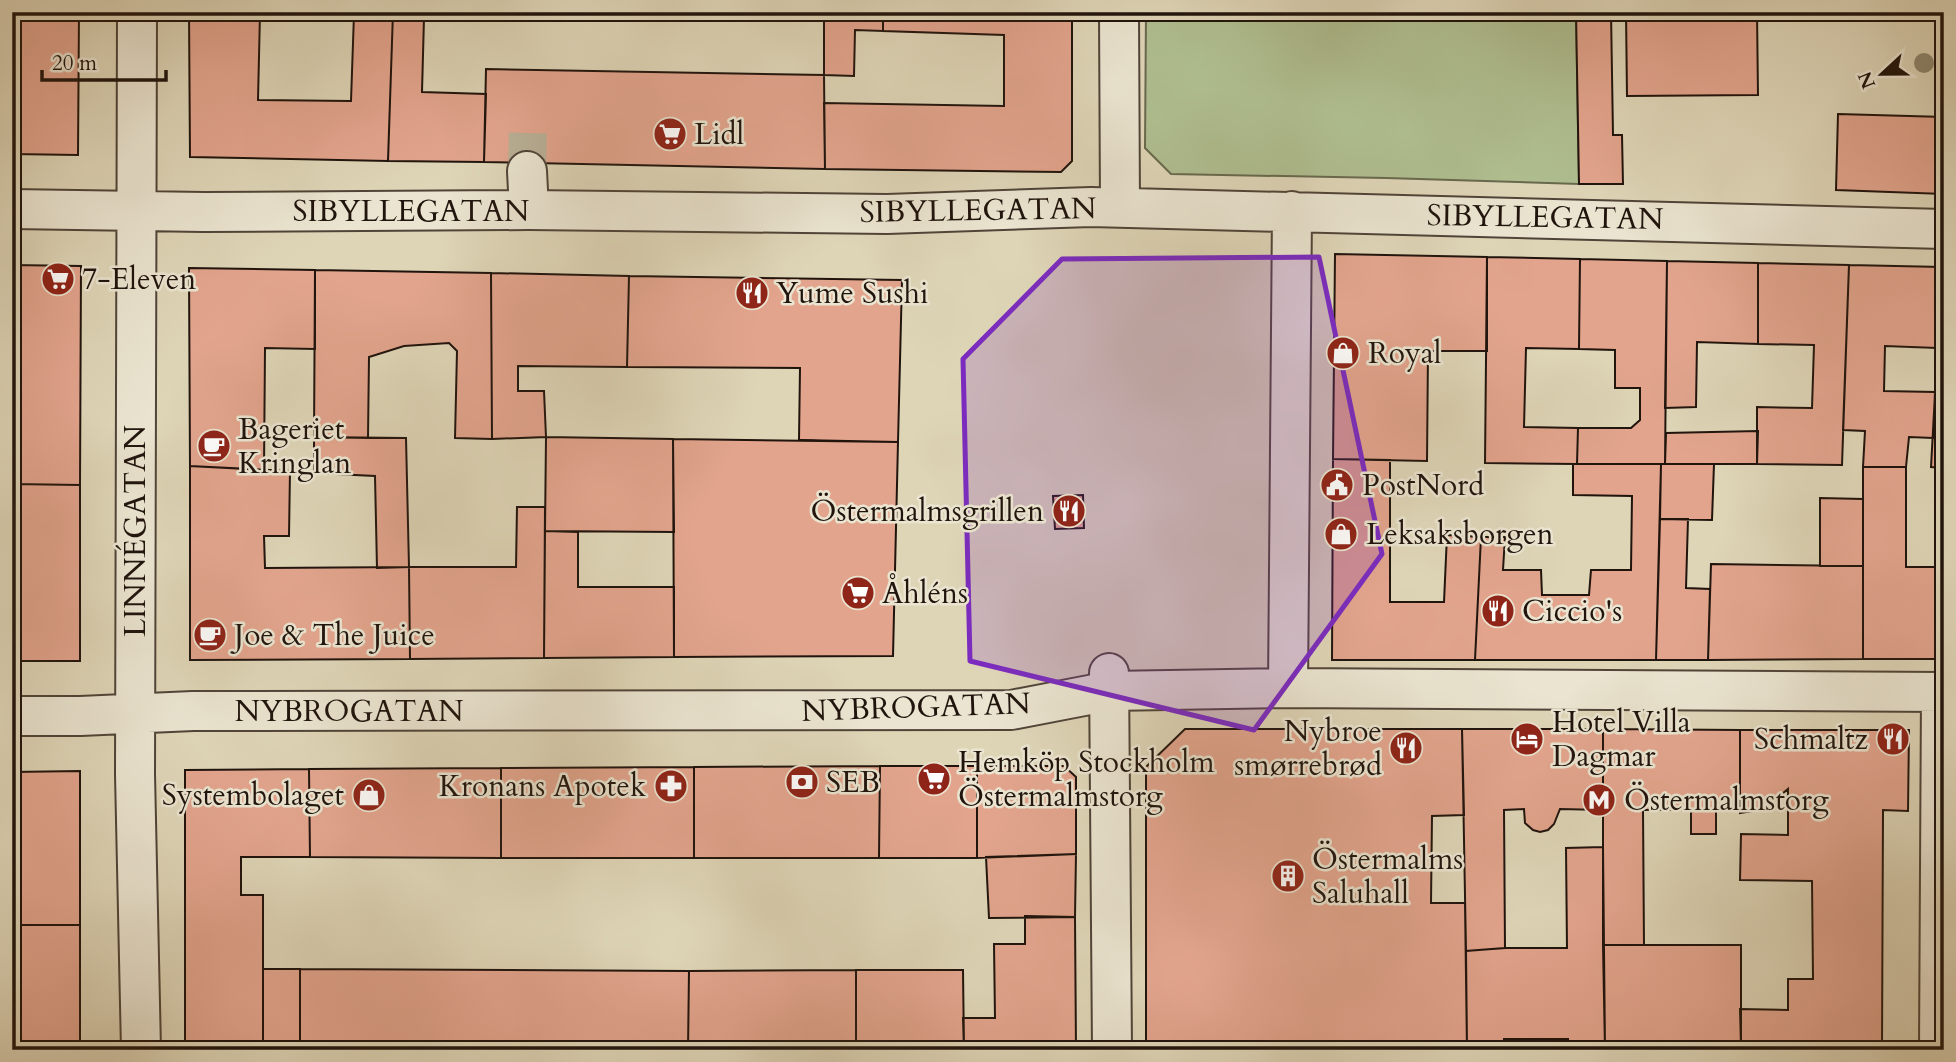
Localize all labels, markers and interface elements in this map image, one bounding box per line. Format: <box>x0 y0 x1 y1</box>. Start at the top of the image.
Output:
scale bar <box>42 38 166 82</box>
north arrow <box>1848 38 1918 108</box>
text: 20 m <box>52 49 97 78</box>
text: N <box>1852 67 1882 93</box>
place label: Lidl <box>694 114 745 155</box>
supermarket icon: Lidl <box>651 115 689 153</box>
street label: SIBYLLEGATAN <box>859 188 1097 233</box>
street label: SIBYLLEGATAN <box>293 191 530 232</box>
street label: SIBYLLEGATAN <box>1426 195 1664 240</box>
place label: 7-Eleven <box>82 259 196 300</box>
supermarket icon: 7-Eleven <box>39 260 77 298</box>
place label: Yume Sushi <box>776 273 928 314</box>
restaurant icon: Yume Sushi <box>733 274 771 312</box>
place label: Royal <box>1368 333 1442 374</box>
shop icon: Royal <box>1324 334 1362 372</box>
place label: Bageriet Kringlan <box>238 409 351 484</box>
street label: LINNÉGATAN <box>115 425 156 637</box>
cafe icon: Bageriet Kringlan <box>195 427 233 465</box>
place label: PostNord <box>1362 465 1484 506</box>
public building icon: PostNord <box>1318 466 1356 504</box>
place label: Östermalmsgrillen <box>810 491 1044 532</box>
restaurant icon: Östermalmsgrillen <box>1050 492 1088 530</box>
place label: Leksaksborgen <box>1366 514 1554 555</box>
shop icon: Leksaksborgen <box>1322 515 1360 553</box>
place label: Åhléns <box>882 573 968 614</box>
supermarket icon: Åhléns <box>839 574 877 612</box>
place label: Ciccio's <box>1522 591 1622 632</box>
restaurant icon: Ciccio's <box>1479 592 1517 630</box>
place label: Joe & The Juice <box>230 615 435 656</box>
cafe icon: Joe & The Juice <box>191 616 229 654</box>
street label: NYBROGATAN <box>801 683 1032 732</box>
street label: NYBROGATAN <box>234 691 464 732</box>
place label: Hotel Villa Dagmar <box>1552 702 1691 777</box>
place label: Nybroe smørrebrød <box>1234 711 1382 786</box>
place label: Schmaltz <box>1754 719 1869 760</box>
hotel icon: Hotel Villa Dagmar <box>1508 720 1546 758</box>
restaurant icon: Schmaltz <box>1874 720 1912 758</box>
restaurant icon: Nybroe smørrebrød <box>1387 729 1425 767</box>
place label: Hemköp Stockholm Östermalmstorg <box>958 742 1215 817</box>
supermarket icon: Hemköp Stockholm Östermalmstorg <box>915 760 953 798</box>
place label: SEB <box>826 762 880 803</box>
bank icon: SEB <box>783 763 821 801</box>
place label: Kronans Apotek <box>439 766 646 807</box>
pharmacy icon: Kronans Apotek <box>652 767 690 805</box>
place label: Systembolaget <box>162 775 345 816</box>
shop icon: Systembolaget <box>350 776 388 814</box>
place label: Östermalmstorg <box>1624 780 1829 821</box>
metro station icon: Östermalmstorg <box>1580 781 1618 819</box>
place label: Östermalms Saluhall <box>1312 839 1463 914</box>
building icon: Östermalms Saluhall <box>1269 857 1307 895</box>

